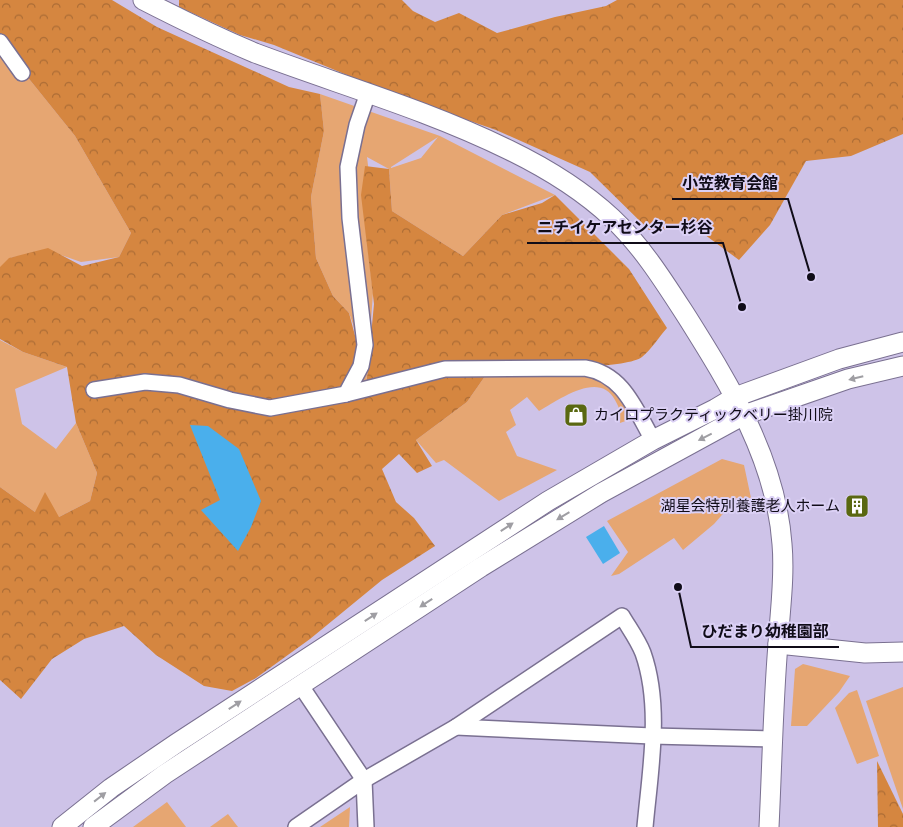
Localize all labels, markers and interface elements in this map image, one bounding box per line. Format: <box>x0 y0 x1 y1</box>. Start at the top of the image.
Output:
callout: 小笠教育会館 <box>672 168 788 199</box>
text: 小笠教育会館 <box>682 174 778 192</box>
callout: ニチイケアセンター杉谷 <box>527 212 723 243</box>
text: ニチイケアセンター杉谷 <box>537 218 713 236</box>
one-way arrow <box>848 374 863 382</box>
shop icon: カイロプラクティックベリー掛川院 <box>563 402 589 428</box>
place label: カイロプラクティックベリー掛川院 <box>594 406 833 423</box>
one-way arrow <box>698 433 712 441</box>
building icon: 湖星会特別養護老人ホーム <box>844 493 870 519</box>
place label: 湖星会特別養護老人ホーム <box>660 497 840 514</box>
one-way arrow <box>556 512 570 520</box>
one-way arrow <box>500 523 513 532</box>
one-way arrow <box>419 599 433 608</box>
one-way arrow <box>364 612 377 621</box>
callout: ひだまり幼稚園部 <box>691 616 839 647</box>
text: ひだまり幼稚園部 <box>701 622 829 640</box>
one-way arrow <box>228 701 241 710</box>
one-way arrow <box>93 791 106 802</box>

